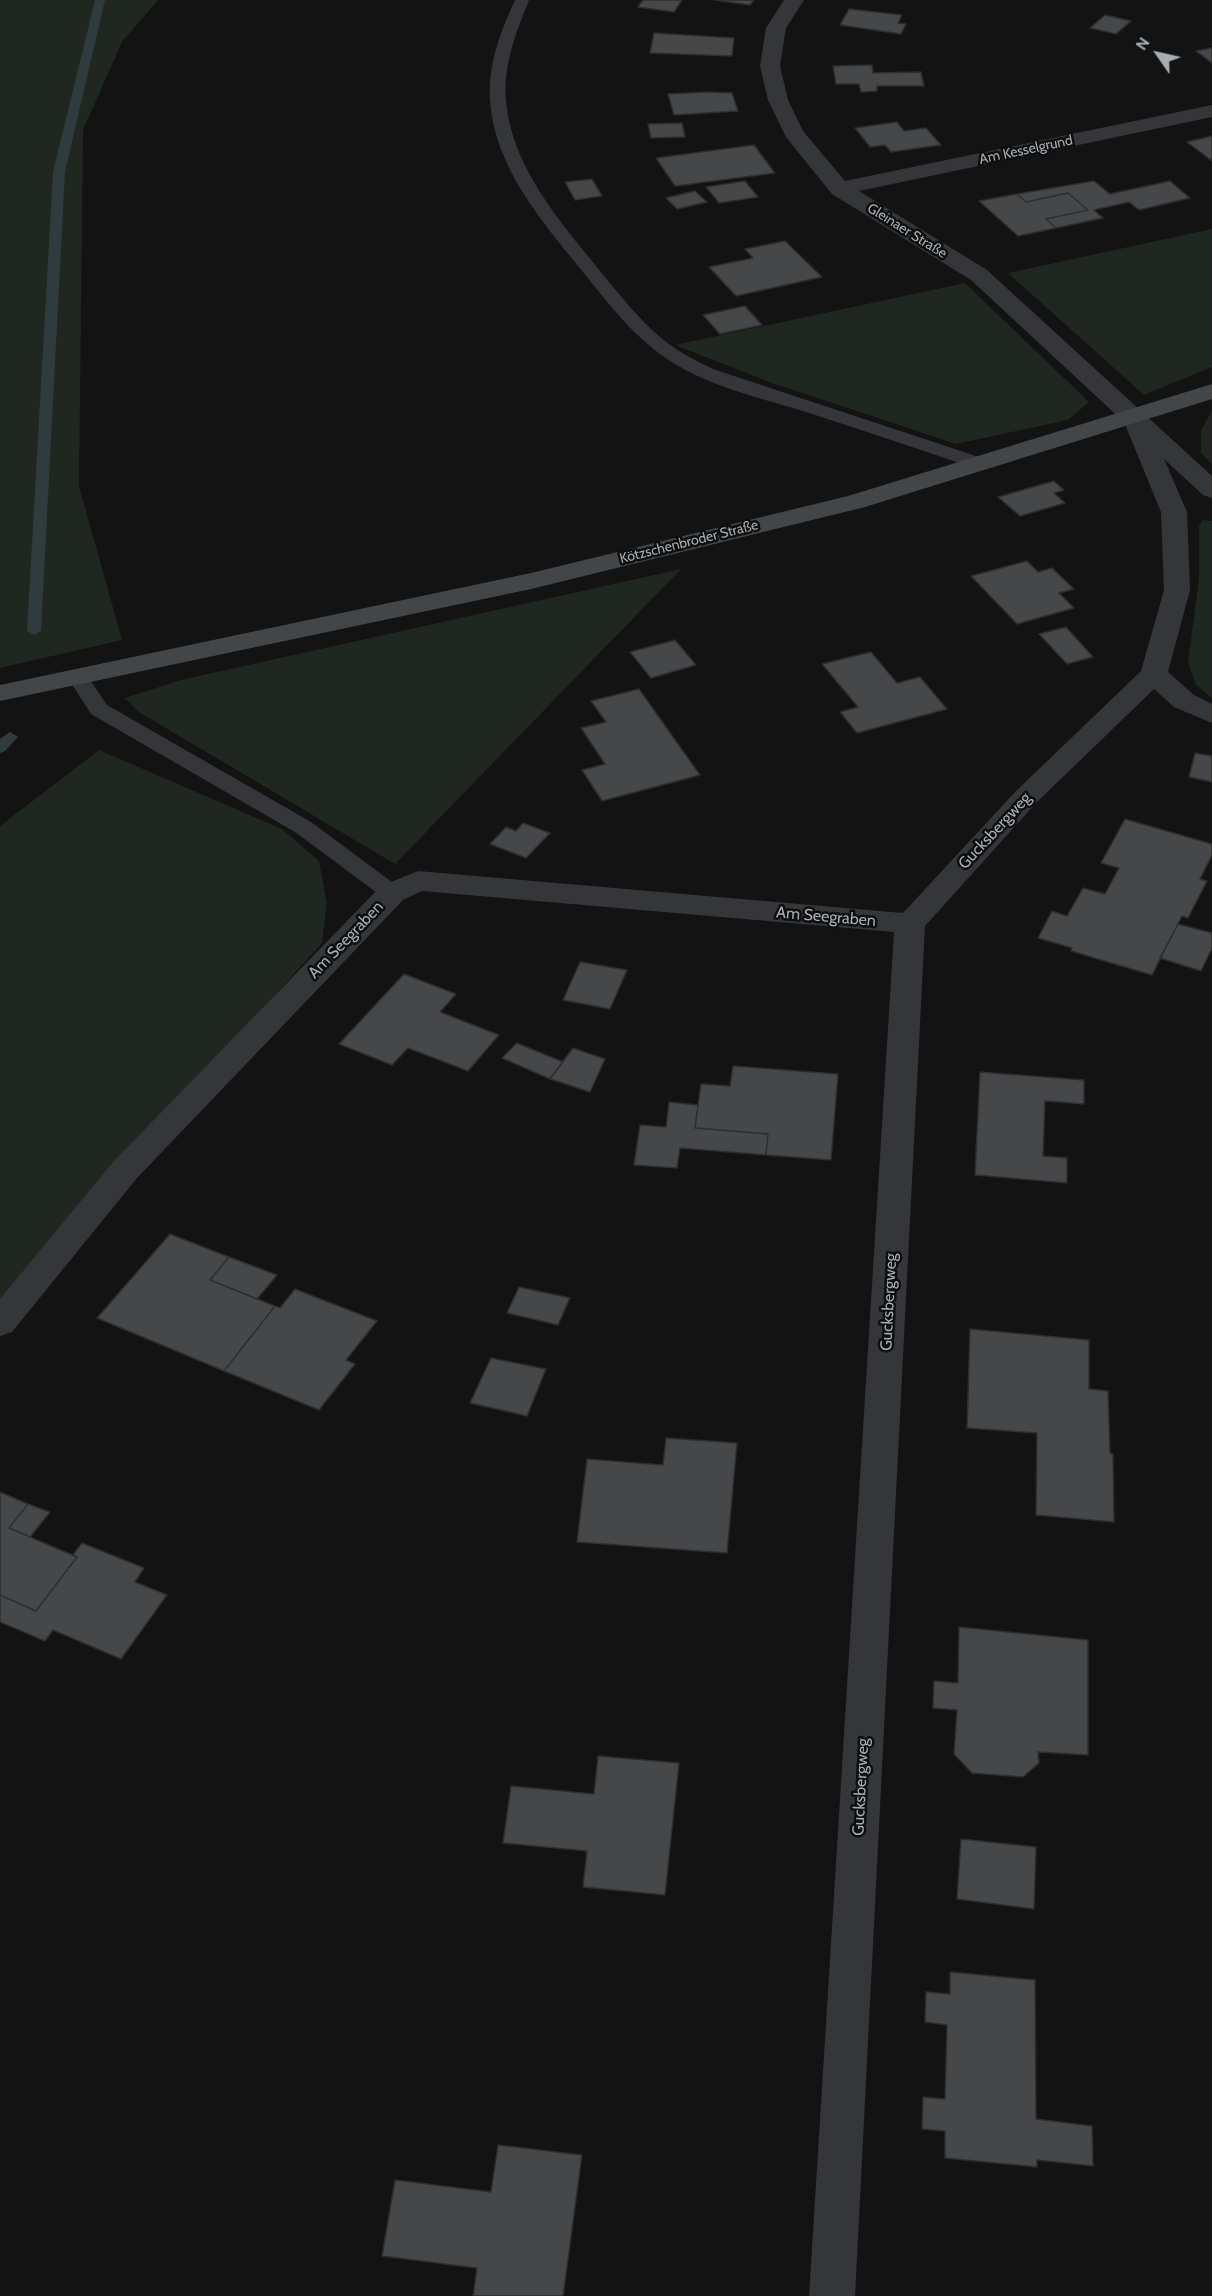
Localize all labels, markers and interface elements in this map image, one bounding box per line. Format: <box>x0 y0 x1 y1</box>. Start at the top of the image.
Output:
north arrow <box>1128 24 1188 84</box>
text: N <box>1132 34 1154 54</box>
street label: Am Kesselgrund <box>978 132 1074 168</box>
street label: Gleinaer Straße <box>864 200 950 262</box>
street label: Kötzschenbroder Straße <box>618 517 760 567</box>
street label: Gucksbergweg <box>955 789 1035 873</box>
street label: Am Seegraben <box>304 897 388 983</box>
street label: Am Seegraben <box>775 903 877 931</box>
street label: Gucksbergweg <box>877 1253 901 1351</box>
street label: Gucksbergweg <box>849 1738 873 1836</box>

